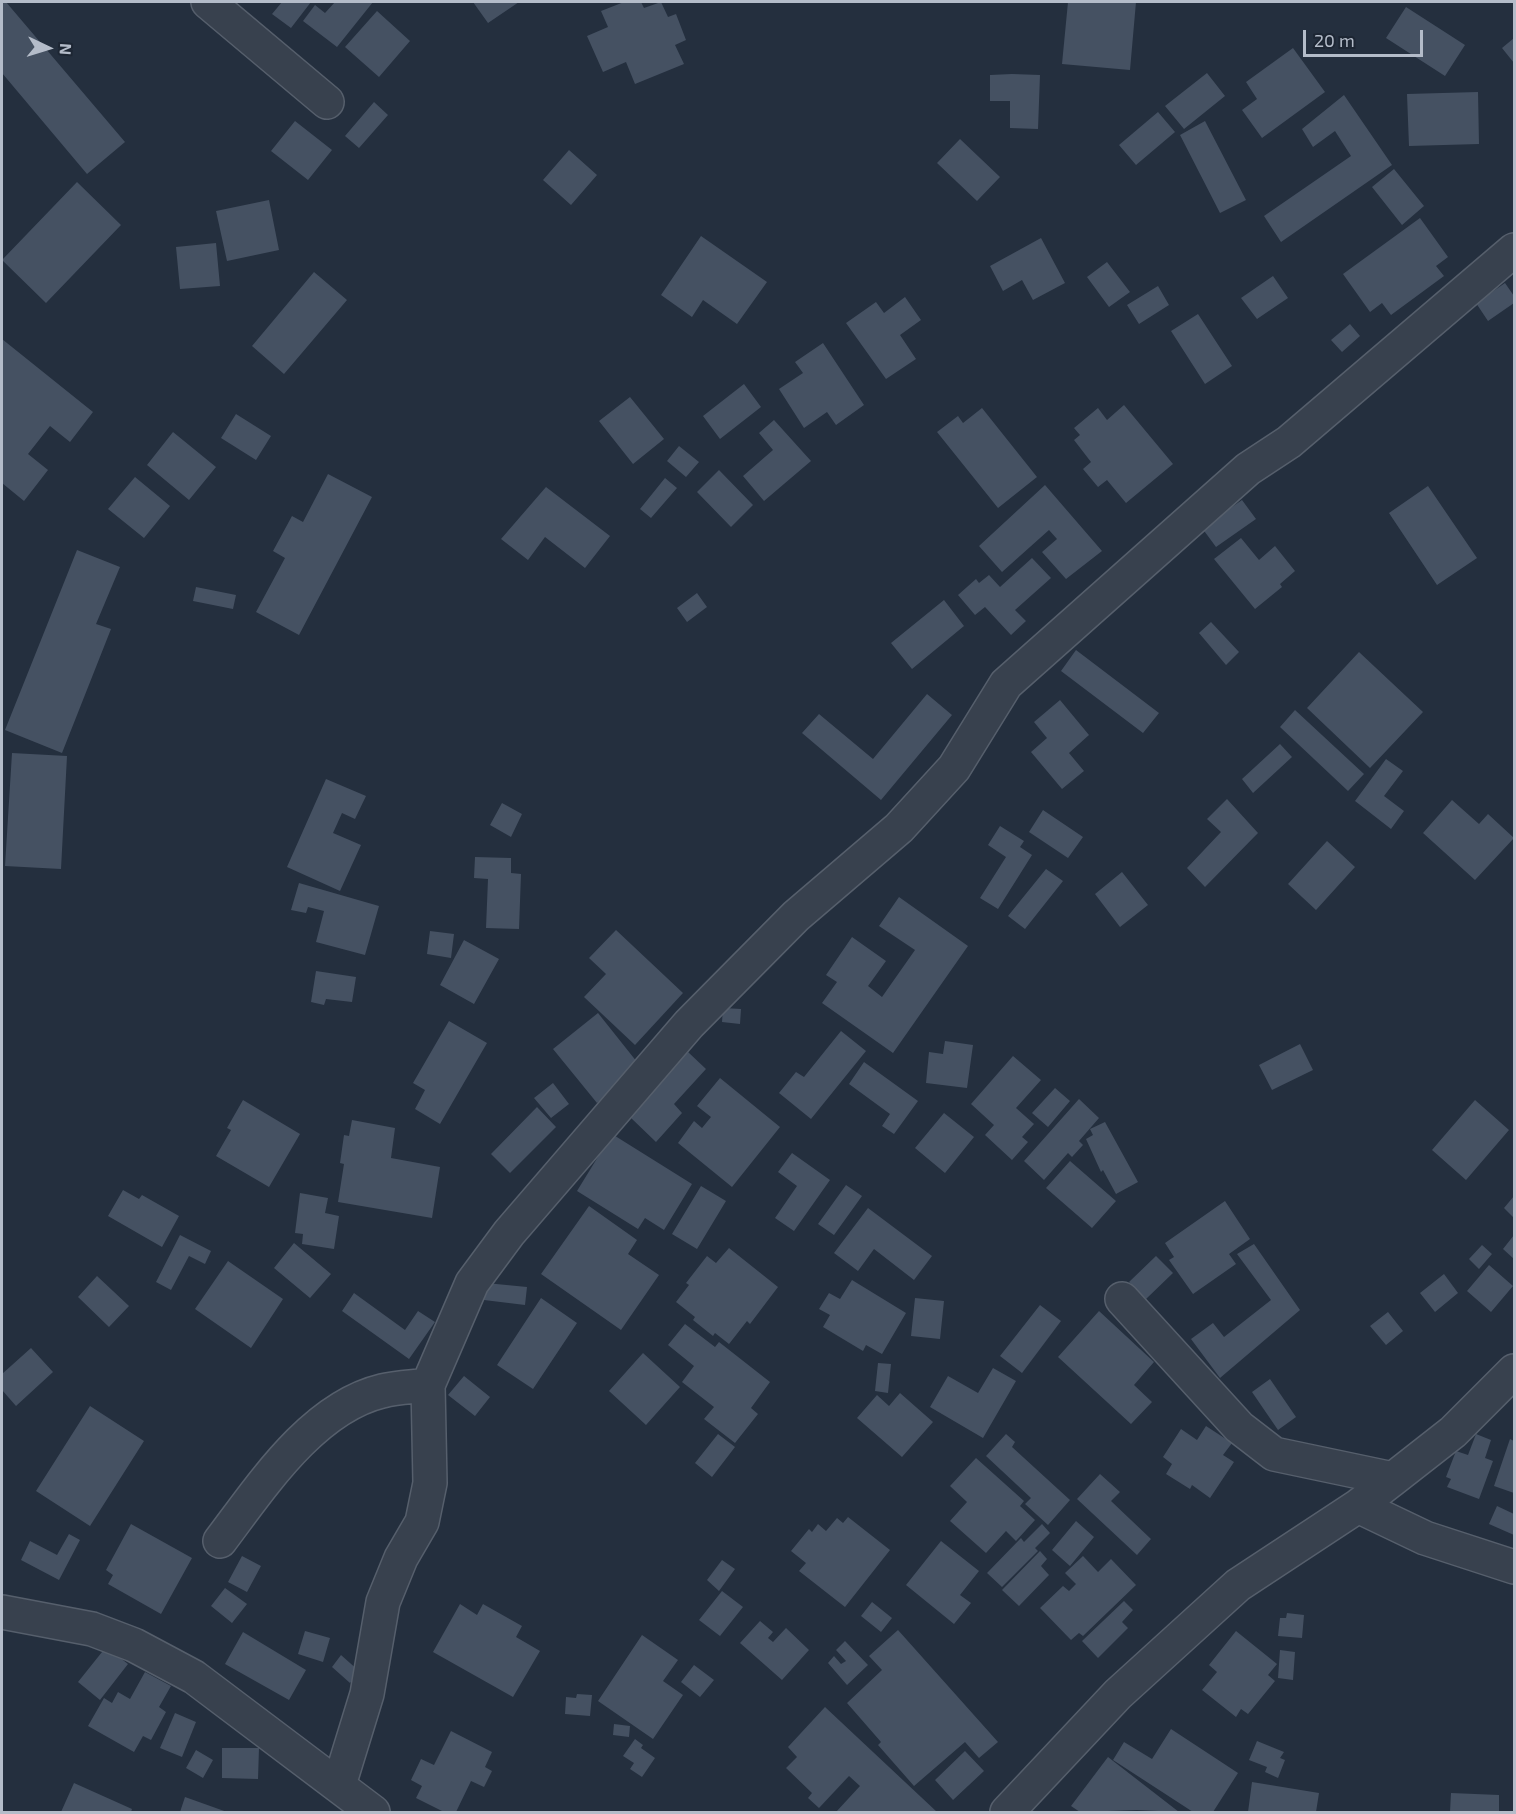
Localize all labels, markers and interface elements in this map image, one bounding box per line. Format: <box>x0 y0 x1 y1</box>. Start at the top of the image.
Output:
north arrow <box>18 18 78 78</box>
scale bar <box>1306 18 1426 56</box>
text: 20 m <box>1314 29 1355 51</box>
text: N <box>57 43 76 56</box>

